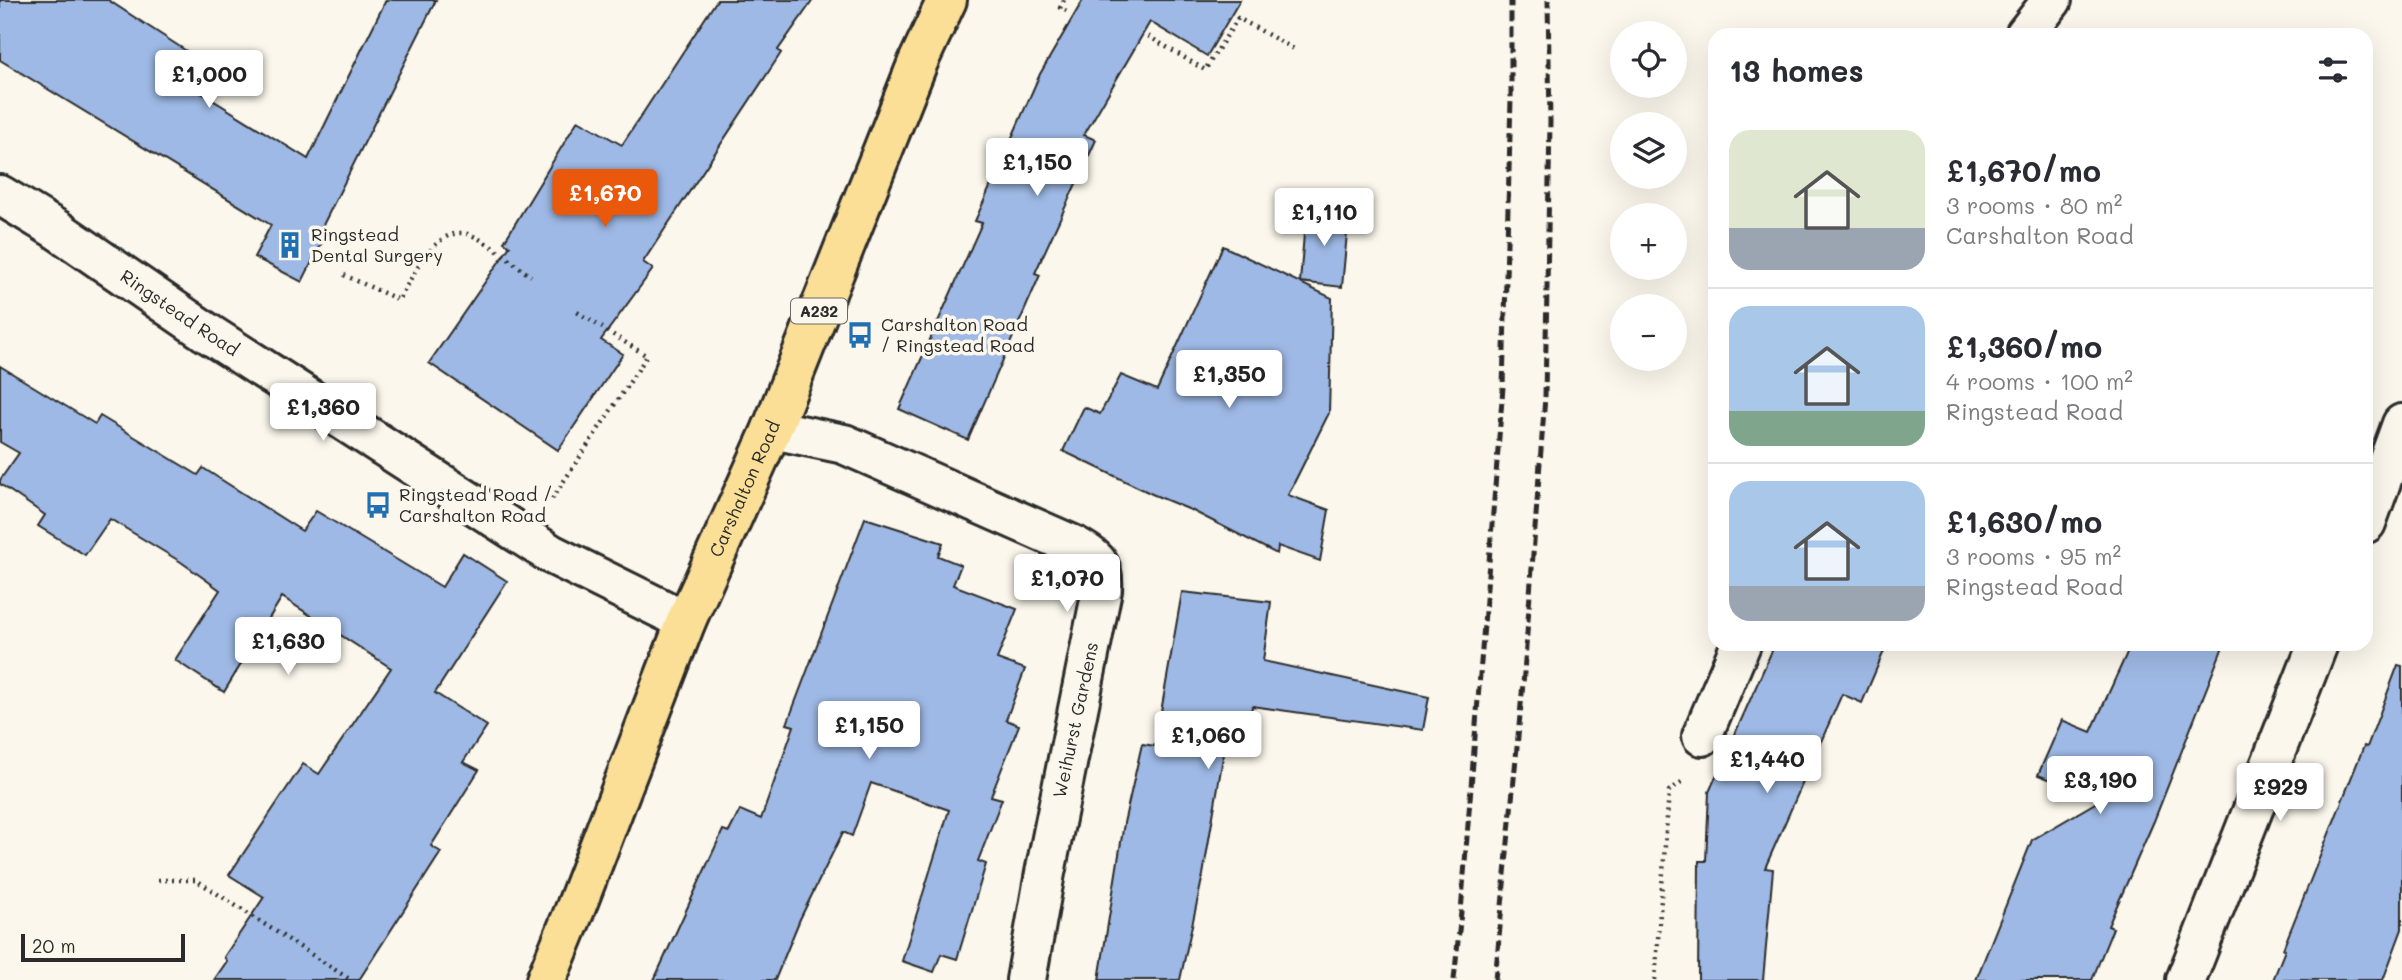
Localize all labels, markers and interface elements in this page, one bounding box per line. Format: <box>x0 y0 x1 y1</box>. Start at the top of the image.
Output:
map controls <box>1610 21 1687 371</box>
button: locate <box>1610 21 1687 98</box>
pin: £1,000 <box>152 50 266 110</box>
text: 13 homes <box>1729 50 1864 90</box>
icon: filters <box>2314 51 2352 89</box>
text: £1,000 <box>171 58 247 88</box>
button: layers <box>1610 112 1687 189</box>
pin: £1,150 <box>980 138 1094 198</box>
text: £1,150 <box>1002 146 1072 176</box>
text: £1,670/mo <box>1946 150 2101 190</box>
icon: home <box>1785 158 1869 242</box>
pin: £1,670 <box>548 170 662 229</box>
text: £1,670 <box>568 177 642 207</box>
pin: £1,110 <box>1267 188 1381 248</box>
text: 3 rooms · 80 m² <box>1946 190 2122 220</box>
text: £1,110 <box>1291 196 1357 226</box>
button: + <box>1610 203 1687 280</box>
text: Carshalton Road <box>1946 220 2134 250</box>
place label: Ringstead Dental Surgery <box>311 222 443 267</box>
building icon: Ringstead Dental Surgery <box>275 230 305 260</box>
street label: Ringstead Road <box>116 264 244 361</box>
button: − <box>1610 294 1687 371</box>
road number: A232 <box>791 298 847 324</box>
place label: Carshalton Road / Ringstead Road <box>881 312 1035 357</box>
bus stop icon: Carshalton Road / Ringstead Road <box>845 320 875 350</box>
text: £1,360/mo <box>1946 326 2102 366</box>
icon: home <box>1785 334 1869 418</box>
pin: £1,350 <box>1172 350 1286 410</box>
text: £1,350 <box>1192 358 1266 388</box>
text: 4 rooms · 100 m² <box>1946 366 2133 396</box>
pin: £1,360 <box>266 384 380 443</box>
text: £1,360 <box>286 391 360 421</box>
text: Ringstead Road <box>1946 396 2123 426</box>
street label: Carshalton Road <box>703 417 785 561</box>
place label: Ringstead Road / Carshalton Road <box>399 482 553 527</box>
bus stop icon: Ringstead Road / Carshalton Road <box>363 490 393 520</box>
text: £1,630/mo <box>1946 501 2102 541</box>
icon: home <box>1785 509 1869 593</box>
text: 3 rooms · 95 m² <box>1946 541 2121 571</box>
pin: £1,070 <box>1010 554 1124 614</box>
text: £1,070 <box>1030 562 1104 592</box>
text: Ringstead Road <box>1946 571 2123 601</box>
pin: £1,630 <box>231 618 345 677</box>
text: £1,630 <box>251 625 325 655</box>
street label: Weihurst Gardens <box>1047 640 1103 800</box>
pin: £1,150 <box>812 702 926 761</box>
text: £1,150 <box>834 709 904 739</box>
pin: £1,060 <box>1151 712 1265 771</box>
text: £1,060 <box>1170 719 1246 749</box>
pin: £1,440 <box>1710 736 1824 795</box>
text: £1,440 <box>1729 743 1805 773</box>
pin: £3,190 <box>2043 756 2157 816</box>
text: £3,190 <box>2063 764 2137 794</box>
pin: £929 <box>2239 764 2321 823</box>
text: £929 <box>2253 771 2307 801</box>
scale bar <box>21 931 186 963</box>
text: 20 m <box>32 933 76 958</box>

